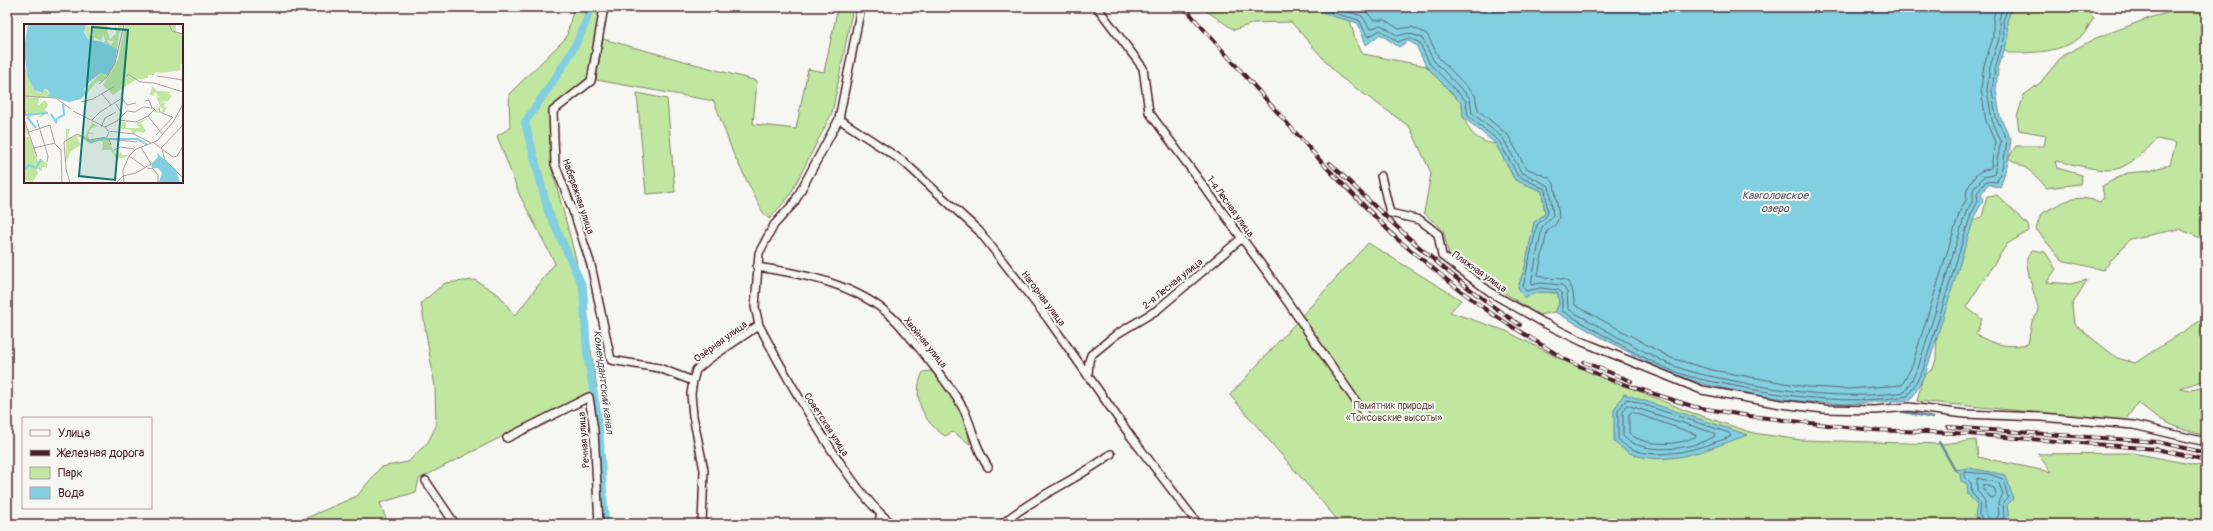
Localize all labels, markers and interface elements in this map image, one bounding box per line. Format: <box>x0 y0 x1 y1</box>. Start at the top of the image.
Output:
inset map <box>24 24 183 183</box>
street label: Набережная улица <box>560 157 597 236</box>
street label: 1-я Лесная улица <box>1204 174 1257 240</box>
water label: Кавголовское озеро <box>1742 189 1810 215</box>
street label: Пляжная улица <box>1450 249 1509 295</box>
street label: 2-я Лесная улица <box>1140 256 1205 312</box>
street label: Нагорная улица <box>1019 269 1068 329</box>
street label: Хвойная улица <box>901 315 950 371</box>
street label: Озёрная улица <box>692 318 750 365</box>
water label: Комендантский канал <box>591 330 616 436</box>
street label: Советская улица <box>801 391 851 459</box>
park label: Памятник природы «Токсовские высоты» <box>1346 400 1442 424</box>
street label: Речная улица <box>576 411 592 469</box>
legend <box>22 417 152 509</box>
text: Улица <box>58 426 90 441</box>
text: Железная дорога <box>56 446 145 461</box>
text: Парк <box>58 466 83 481</box>
text: Вода <box>58 486 84 501</box>

